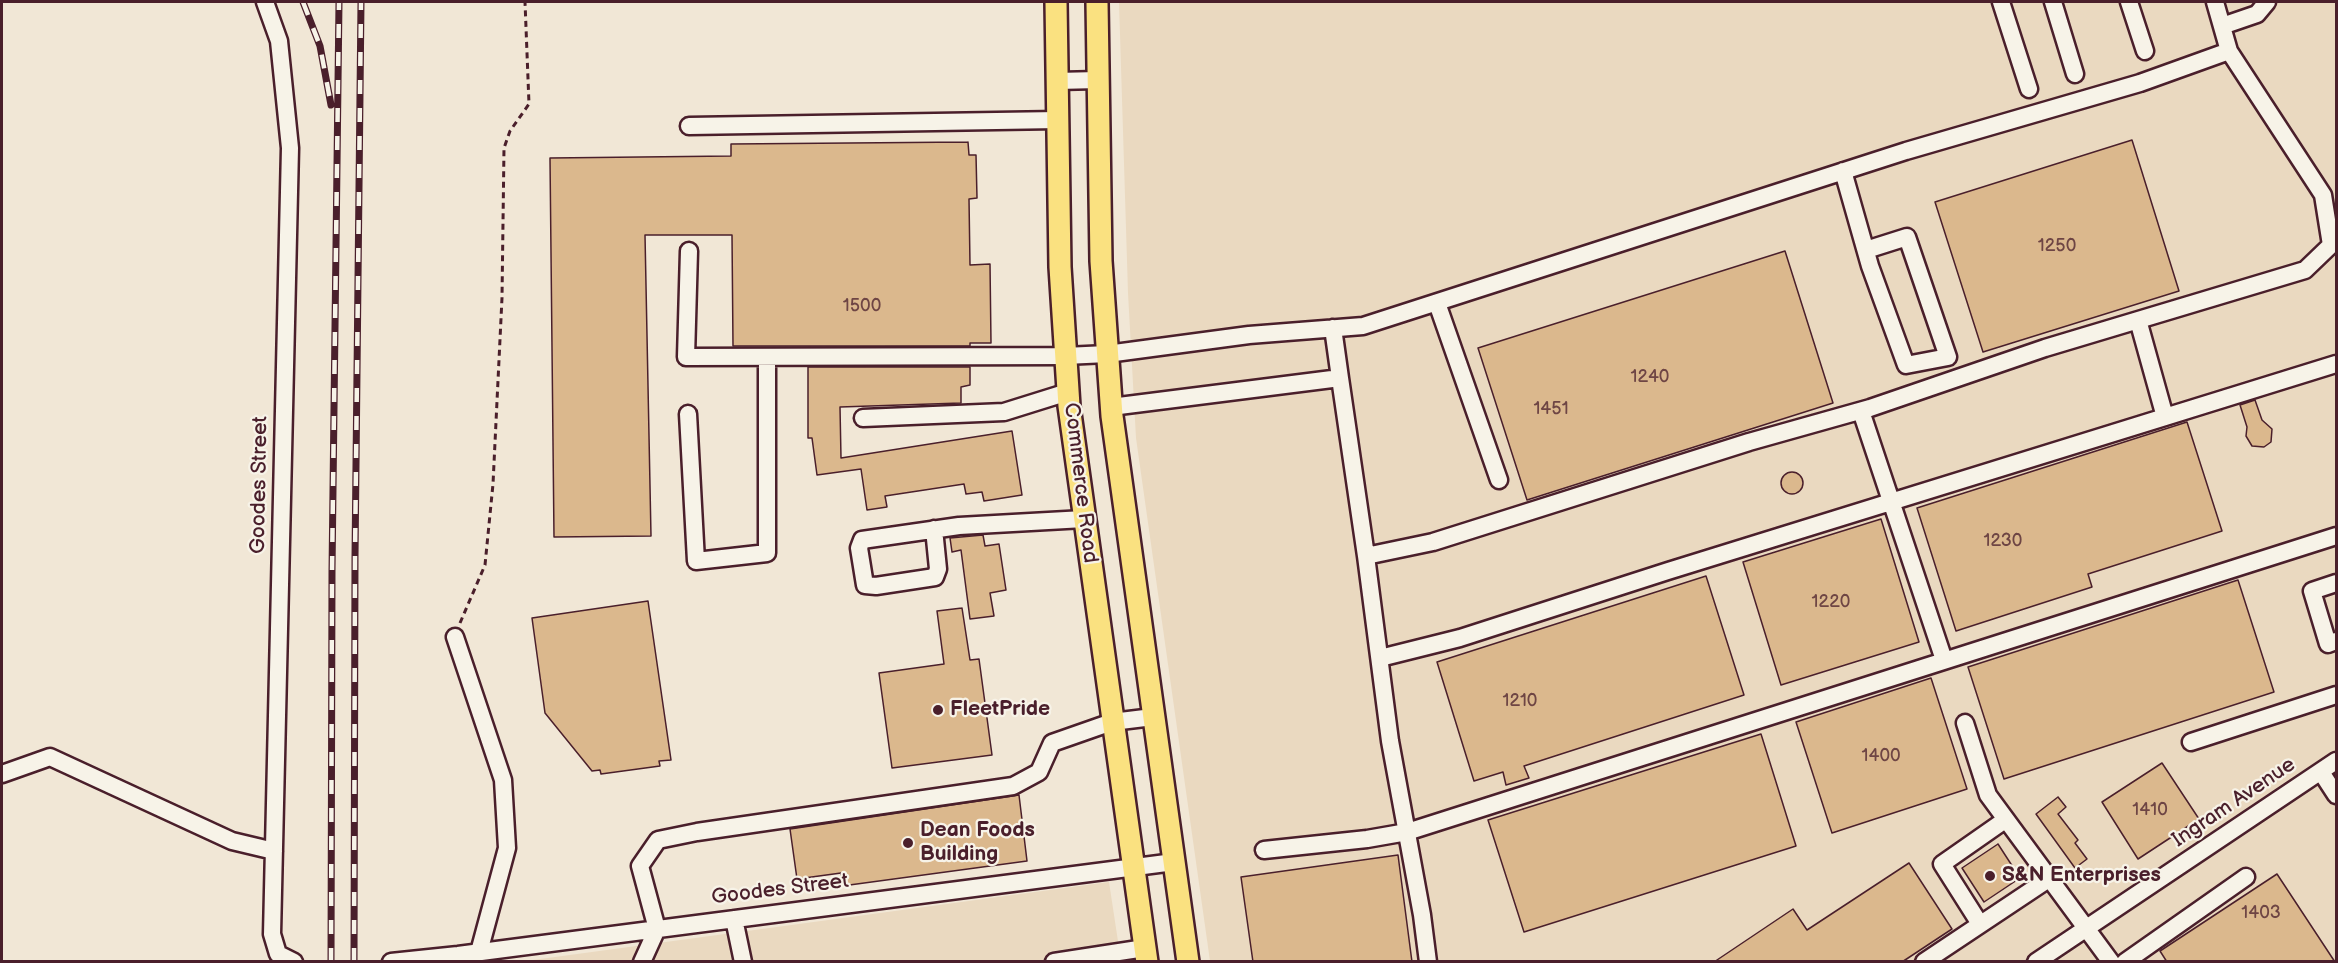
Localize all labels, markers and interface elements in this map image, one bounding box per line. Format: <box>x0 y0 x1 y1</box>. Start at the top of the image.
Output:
house number: 1250 <box>2038 235 2076 257</box>
house number: 1500 <box>843 295 881 317</box>
house number: 1240 <box>1631 366 1669 388</box>
house number: 1451 <box>1533 398 1569 420</box>
street label: Commerce Road <box>1058 401 1102 565</box>
street label: Goodes Street <box>246 416 274 554</box>
house number: 1230 <box>1984 530 2022 552</box>
house number: 1220 <box>1812 591 1850 613</box>
house number: 1210 <box>1503 690 1537 712</box>
place label: FleetPride <box>950 697 1050 723</box>
marker: FleetPride <box>931 703 945 717</box>
house number: 1400 <box>1861 745 1901 767</box>
street label: Ingram Avenue <box>2168 753 2300 853</box>
house number: 1410 <box>2132 799 2168 821</box>
place label: Dean Foods Building <box>920 818 1035 868</box>
marker: Dean Foods Building <box>901 836 915 850</box>
place label: S&N Enterprises <box>2002 863 2161 889</box>
street label: Goodes Street <box>710 869 850 911</box>
marker: S&N Enterprises <box>1983 869 1997 883</box>
house number: 1403 <box>2241 902 2281 924</box>

